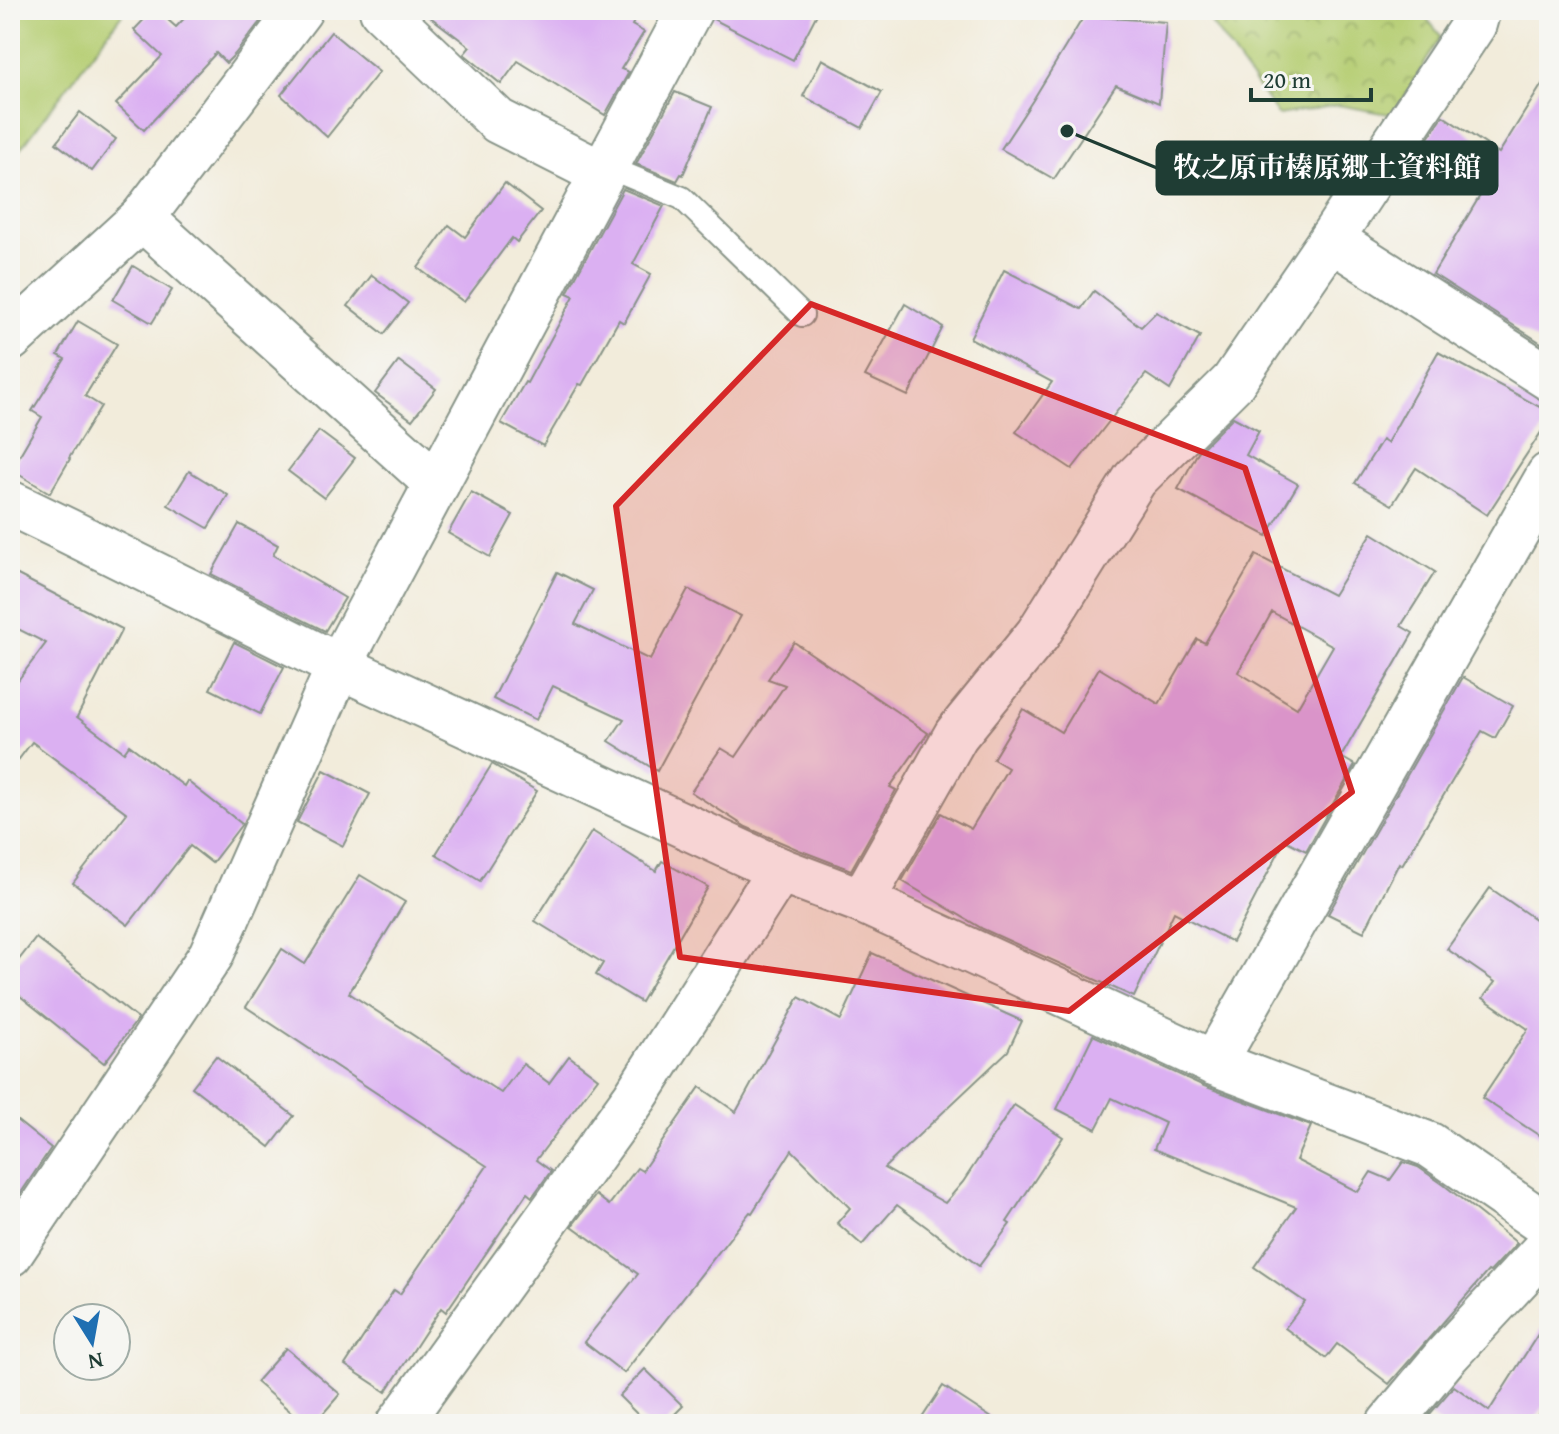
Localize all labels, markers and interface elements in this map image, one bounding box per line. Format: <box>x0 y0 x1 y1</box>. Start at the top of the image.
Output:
scale bar <box>1251 52 1371 102</box>
text: 20 m <box>1263 62 1311 97</box>
callout: 牧之原市榛原郷土資料館 <box>1157 142 1497 194</box>
text: 牧之原市榛原郷土資料館 <box>1173 146 1481 187</box>
north arrow <box>52 1302 132 1382</box>
text: N <box>85 1345 106 1379</box>

